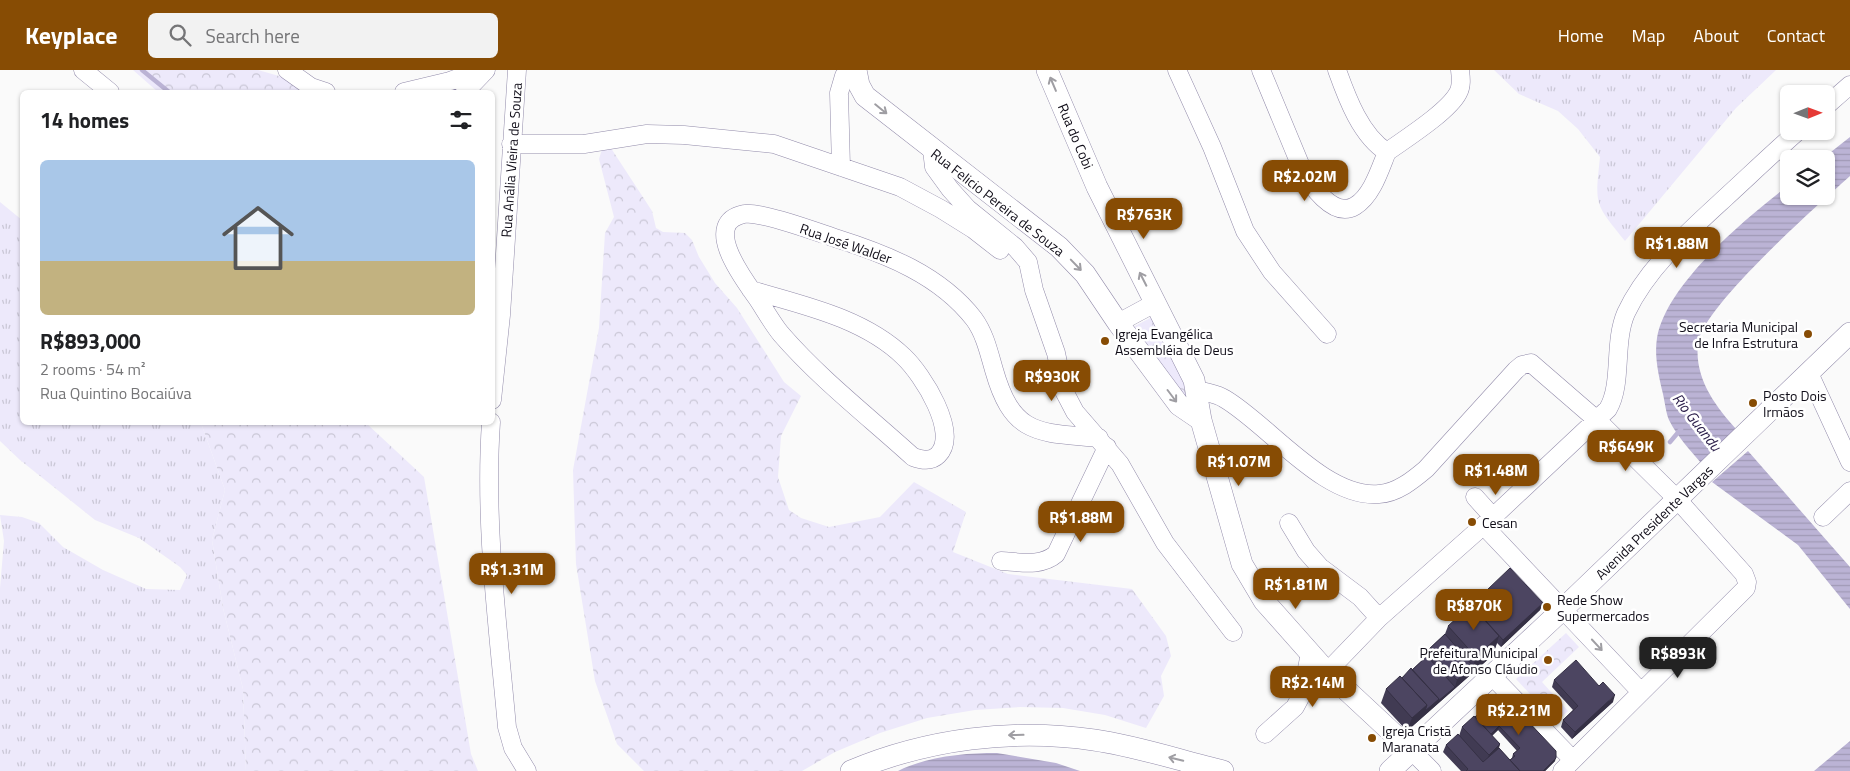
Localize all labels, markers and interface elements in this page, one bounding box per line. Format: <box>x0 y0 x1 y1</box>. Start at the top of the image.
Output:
search box <box>148 13 498 58</box>
text: Keyplace <box>25 17 118 53</box>
icon: search <box>166 21 194 49</box>
text: Search here <box>206 21 300 50</box>
text: Home <box>1558 22 1604 49</box>
text: Map <box>1632 22 1665 49</box>
text: About <box>1693 22 1739 49</box>
text: Contact <box>1767 22 1825 49</box>
one-way arrow <box>1048 77 1058 92</box>
street label: Rua Anália Vieira de Souza <box>495 82 527 238</box>
north arrow <box>1780 85 1835 140</box>
map controls <box>1780 85 1835 205</box>
street label: Rua do Cobi <box>1053 100 1099 172</box>
text: 14 homes <box>40 104 129 136</box>
one-way arrow <box>874 104 887 115</box>
icon: filters <box>447 106 475 134</box>
street label: Rua Felicio Pereira de Souza <box>927 143 1069 261</box>
button: layers <box>1780 150 1835 205</box>
pin: R$2.02M <box>1259 160 1351 202</box>
text: R$2.02M <box>1273 164 1337 188</box>
icon: home <box>213 193 303 283</box>
pin: R$763K <box>1103 198 1185 240</box>
text: R$763K <box>1116 202 1172 226</box>
street label: Rua José Walder <box>797 217 895 269</box>
pin: R$1.88M <box>1631 226 1723 269</box>
text: R$1.88M <box>1645 231 1709 255</box>
one-way arrow <box>1070 259 1082 272</box>
one-way arrow <box>1138 272 1147 287</box>
place label: Secretaria Municipal de Infra Estrutura <box>1679 316 1798 353</box>
place label: Igreja Evangélica Assembléia de Deus <box>1115 323 1234 360</box>
text: R$893,000 <box>40 325 141 357</box>
marker: Secretaria Municipal de Infra Estrutura <box>1802 328 1814 340</box>
marker: Igreja Evangélica Assembléia de Deus <box>1099 335 1111 347</box>
text: 2 rooms · 54 m² <box>40 357 145 381</box>
pin: R$930K <box>1011 360 1093 402</box>
text: R$930K <box>1024 364 1080 388</box>
text: Rua Quintino Bocaiúva <box>40 381 192 405</box>
place label: Posto Dois Irmãos <box>1763 385 1827 422</box>
water label: Rio Guandu <box>1667 388 1728 457</box>
one-way arrow <box>1167 389 1178 402</box>
marker: Posto Dois Irmãos <box>1747 397 1759 409</box>
pin: R$649K <box>1585 430 1667 472</box>
text: R$649K <box>1598 434 1654 458</box>
pin: R$1.07M <box>1193 444 1285 487</box>
text: R$1.07M <box>1207 449 1271 473</box>
pin: R$1.48M <box>1450 454 1542 496</box>
text: R$1.48M <box>1464 458 1528 482</box>
street label: Avenida Presidente Vargas <box>1590 460 1718 584</box>
pin: R$1.88M <box>1035 500 1127 543</box>
text: R$1.88M <box>1049 505 1113 529</box>
place label: Cesan <box>1482 512 1518 533</box>
marker: Cesan <box>1466 516 1478 528</box>
pin: R$1.31M <box>466 552 558 595</box>
text: R$1.31M <box>480 557 544 581</box>
pin: R$1.81M <box>1250 568 1342 610</box>
text: R$1.81M <box>1264 572 1328 596</box>
pin: R$870K <box>1433 588 1515 631</box>
place label: Rede Show Supermercados <box>1557 589 1649 626</box>
text: R$870K <box>1446 593 1502 617</box>
marker: Rede Show Supermercados <box>1541 601 1553 613</box>
pin: R$893K <box>1637 636 1719 679</box>
one-way arrow <box>1591 638 1603 651</box>
text: R$893K <box>1650 641 1706 665</box>
place label: Prefeitura Municipal de Afonso Cláudio <box>1419 642 1538 679</box>
marker: Prefeitura Municipal de Afonso Cláudio <box>1542 654 1554 666</box>
pin: R$2.14M <box>1267 666 1359 708</box>
text: R$2.14M <box>1281 670 1345 694</box>
pin: R$2.21M <box>1473 694 1565 736</box>
text: R$2.21M <box>1487 698 1551 722</box>
place label: Igreja Cristã Maranata <box>1382 720 1451 757</box>
one-way arrow <box>1008 731 1024 740</box>
marker: Igreja Cristã Maranata <box>1366 732 1378 744</box>
one-way arrow <box>1168 754 1184 764</box>

